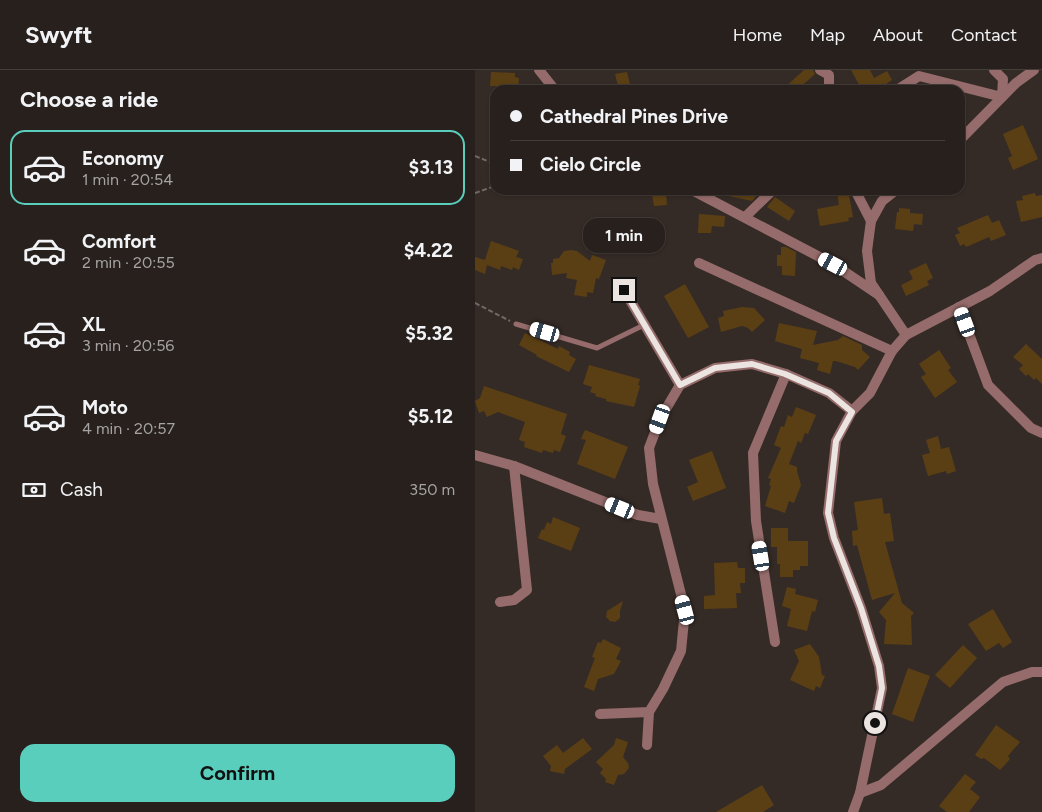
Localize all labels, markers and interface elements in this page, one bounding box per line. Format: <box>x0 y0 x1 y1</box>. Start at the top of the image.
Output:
text: Swyft <box>25 20 93 49</box>
text: Home <box>733 24 782 46</box>
text: Map <box>810 24 845 46</box>
text: About <box>873 24 923 46</box>
text: Contact <box>951 24 1017 46</box>
text: Choose a ride <box>20 86 158 113</box>
text: Cathedral Pines Drive <box>540 105 728 128</box>
icon: car <box>22 145 67 190</box>
text: Economy <box>82 147 164 170</box>
text: Cielo Circle <box>540 153 641 176</box>
text: $3.13 <box>409 156 453 179</box>
text: 1 min · 20:54 <box>82 170 173 189</box>
callout: 1 min <box>583 218 665 252</box>
text: 1 min <box>605 226 643 245</box>
icon: car <box>22 228 67 273</box>
text: Comfort <box>82 230 157 253</box>
text: $4.22 <box>404 239 453 262</box>
car <box>816 250 849 278</box>
text: 2 min · 20:55 <box>82 253 175 272</box>
route end <box>613 279 635 301</box>
car <box>952 305 977 339</box>
icon: car <box>22 311 67 356</box>
text: XL <box>82 313 105 336</box>
car <box>528 321 561 343</box>
text: $5.32 <box>405 322 453 345</box>
text: 3 min · 20:56 <box>82 336 174 355</box>
icon: car <box>22 394 67 439</box>
text: Moto <box>82 396 128 419</box>
car <box>647 402 672 436</box>
text: $5.12 <box>408 405 453 428</box>
text: 4 min · 20:57 <box>82 419 175 438</box>
icon: cash <box>20 476 48 504</box>
text: Cash <box>60 478 103 501</box>
text: 350 m <box>409 480 455 499</box>
car <box>603 495 636 521</box>
car <box>751 540 770 572</box>
car <box>673 594 696 626</box>
route start <box>864 712 886 734</box>
button: Confirm <box>20 744 455 802</box>

